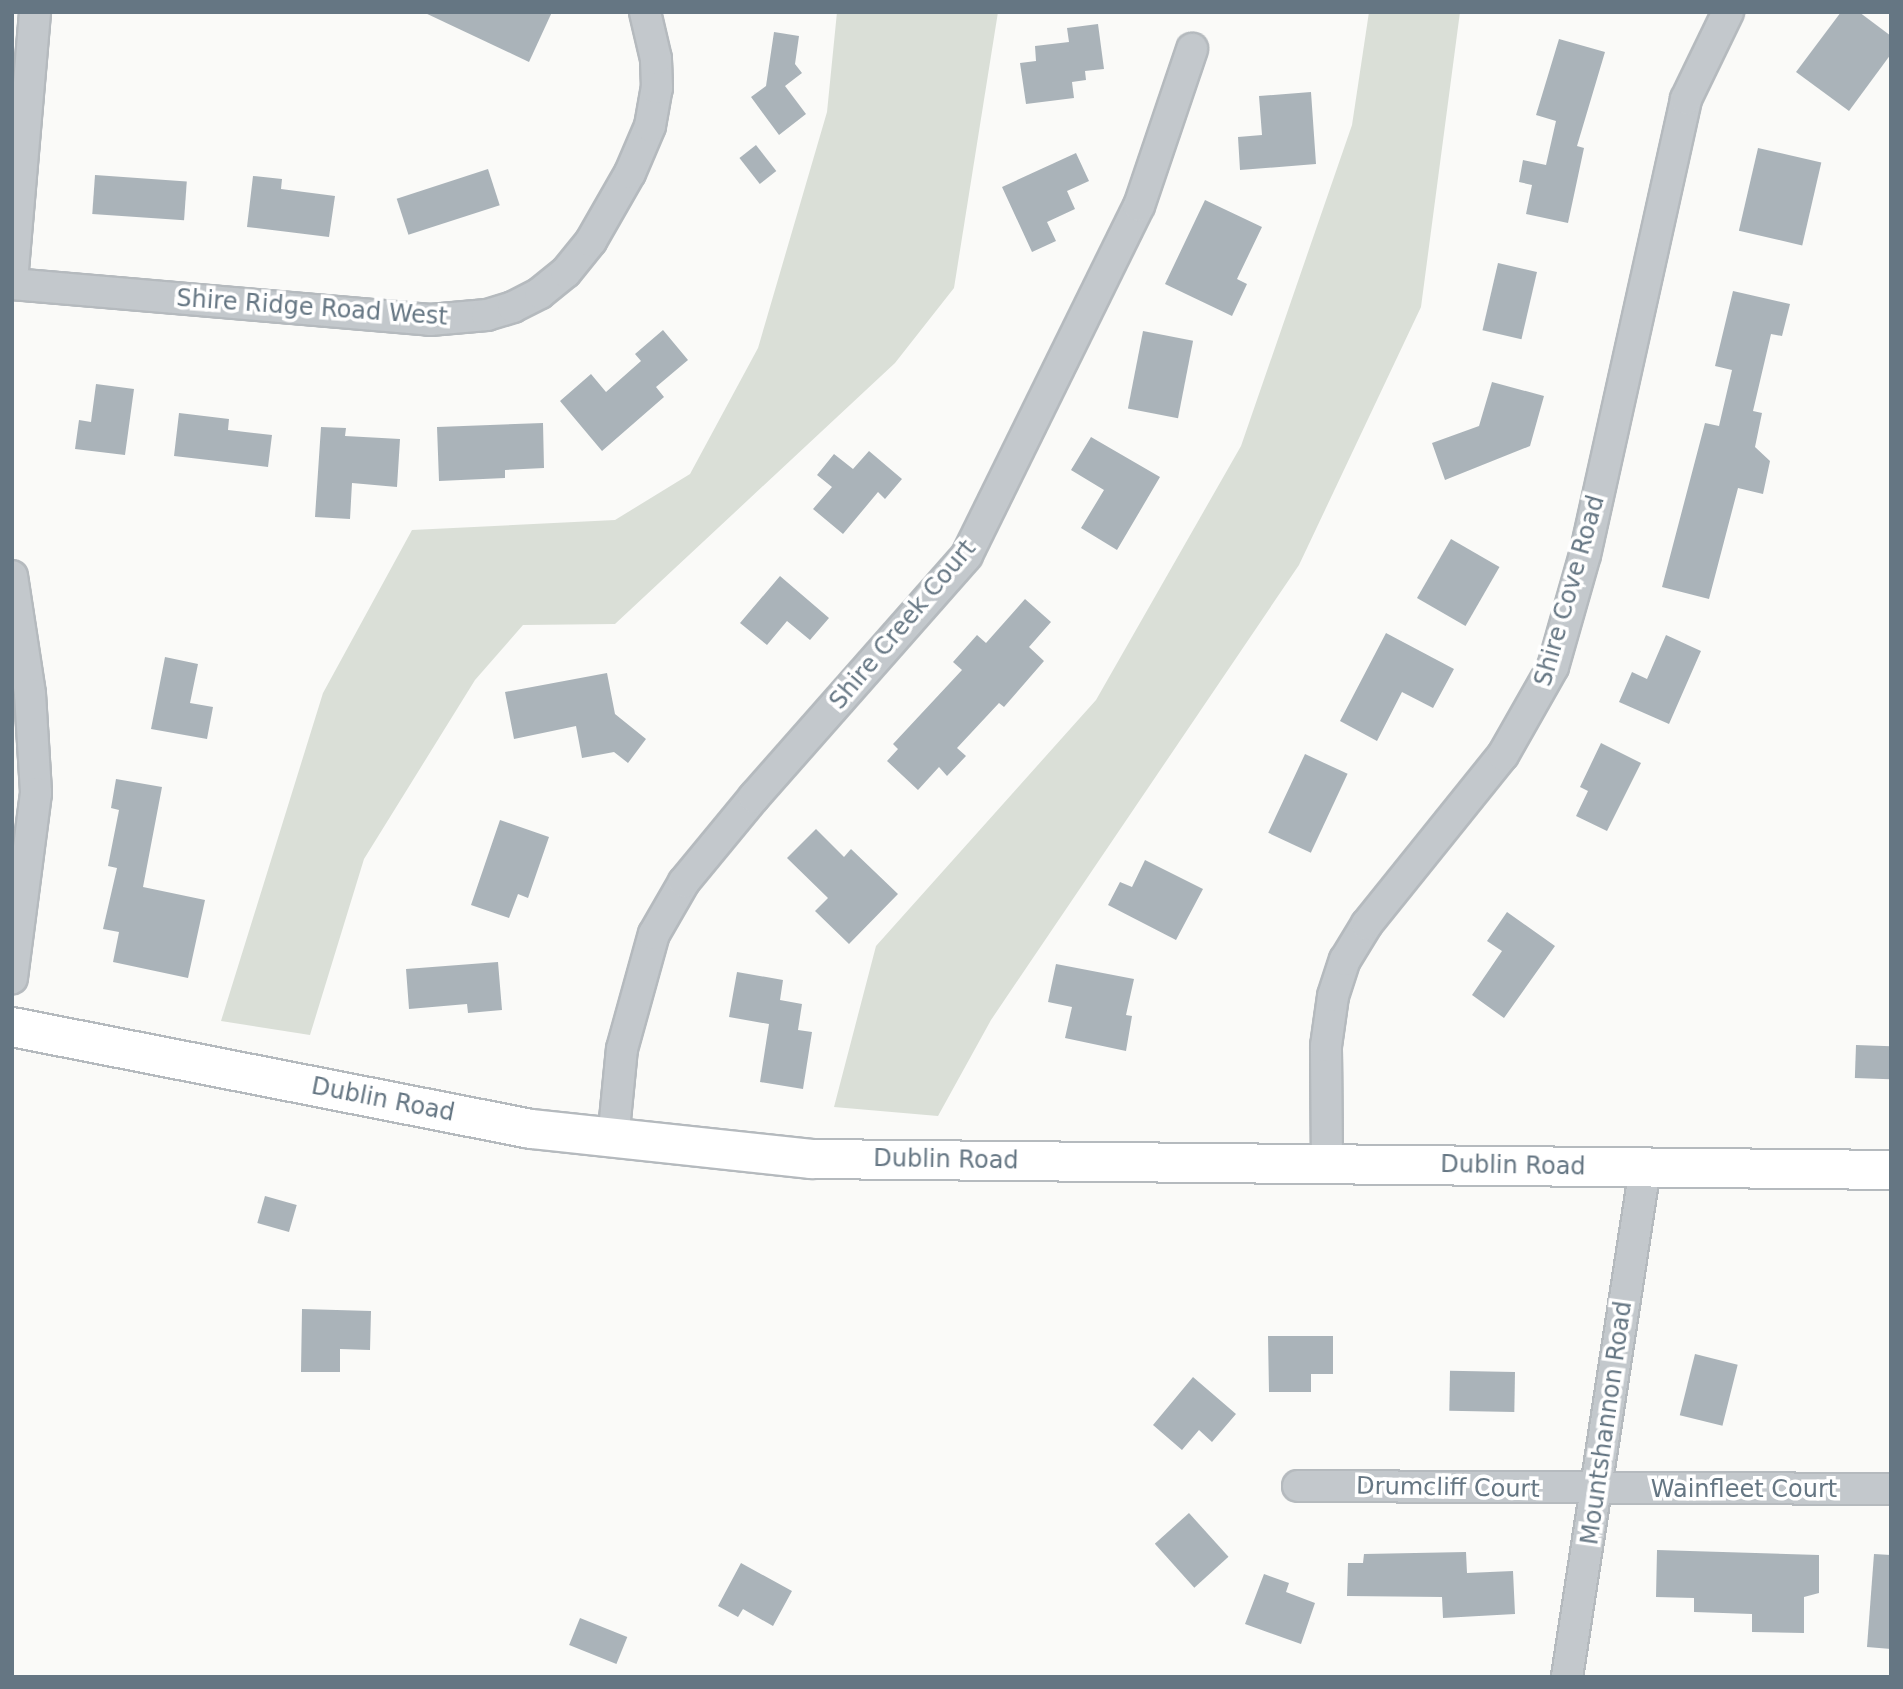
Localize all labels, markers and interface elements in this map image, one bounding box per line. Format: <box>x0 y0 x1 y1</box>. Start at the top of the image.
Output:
street label: Shire Ridge Road West <box>175 284 449 332</box>
street label: Shire Cove Road <box>1529 492 1611 690</box>
street label: Shire Creek Court <box>824 535 982 715</box>
street label: Dublin Road <box>309 1072 457 1128</box>
street label: Dublin Road <box>873 1144 1019 1176</box>
street label: Dublin Road <box>1440 1150 1586 1182</box>
street label: Mountshannon Road <box>1576 1299 1638 1547</box>
street label: Drumcliff Court <box>1356 1472 1540 1504</box>
street label: Wainfleet Court <box>1651 1476 1837 1504</box>

